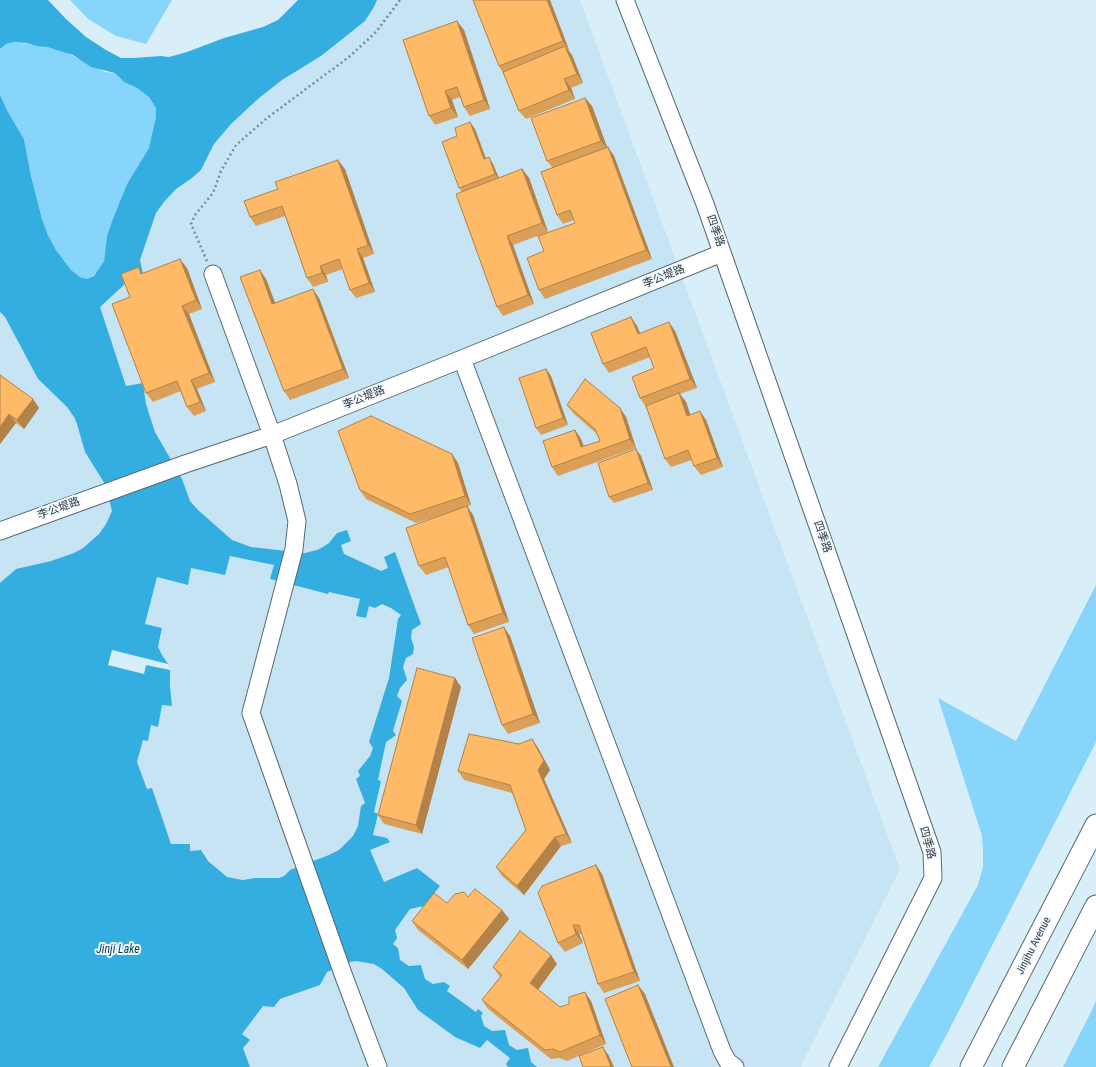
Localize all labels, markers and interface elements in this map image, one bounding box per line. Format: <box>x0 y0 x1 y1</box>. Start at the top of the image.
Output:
street label: 四季路 <box>703 213 727 249</box>
street label: 李公堤路 <box>641 263 687 291</box>
street label: 李公堤路 <box>341 384 387 412</box>
street label: 李公堤路 <box>36 495 82 523</box>
street label: 四季路 <box>810 519 834 555</box>
street label: 四季路 <box>916 825 938 861</box>
street label: Jinjihu Avenue <box>1014 915 1054 977</box>
water label: Jinji Lake <box>96 943 140 957</box>

